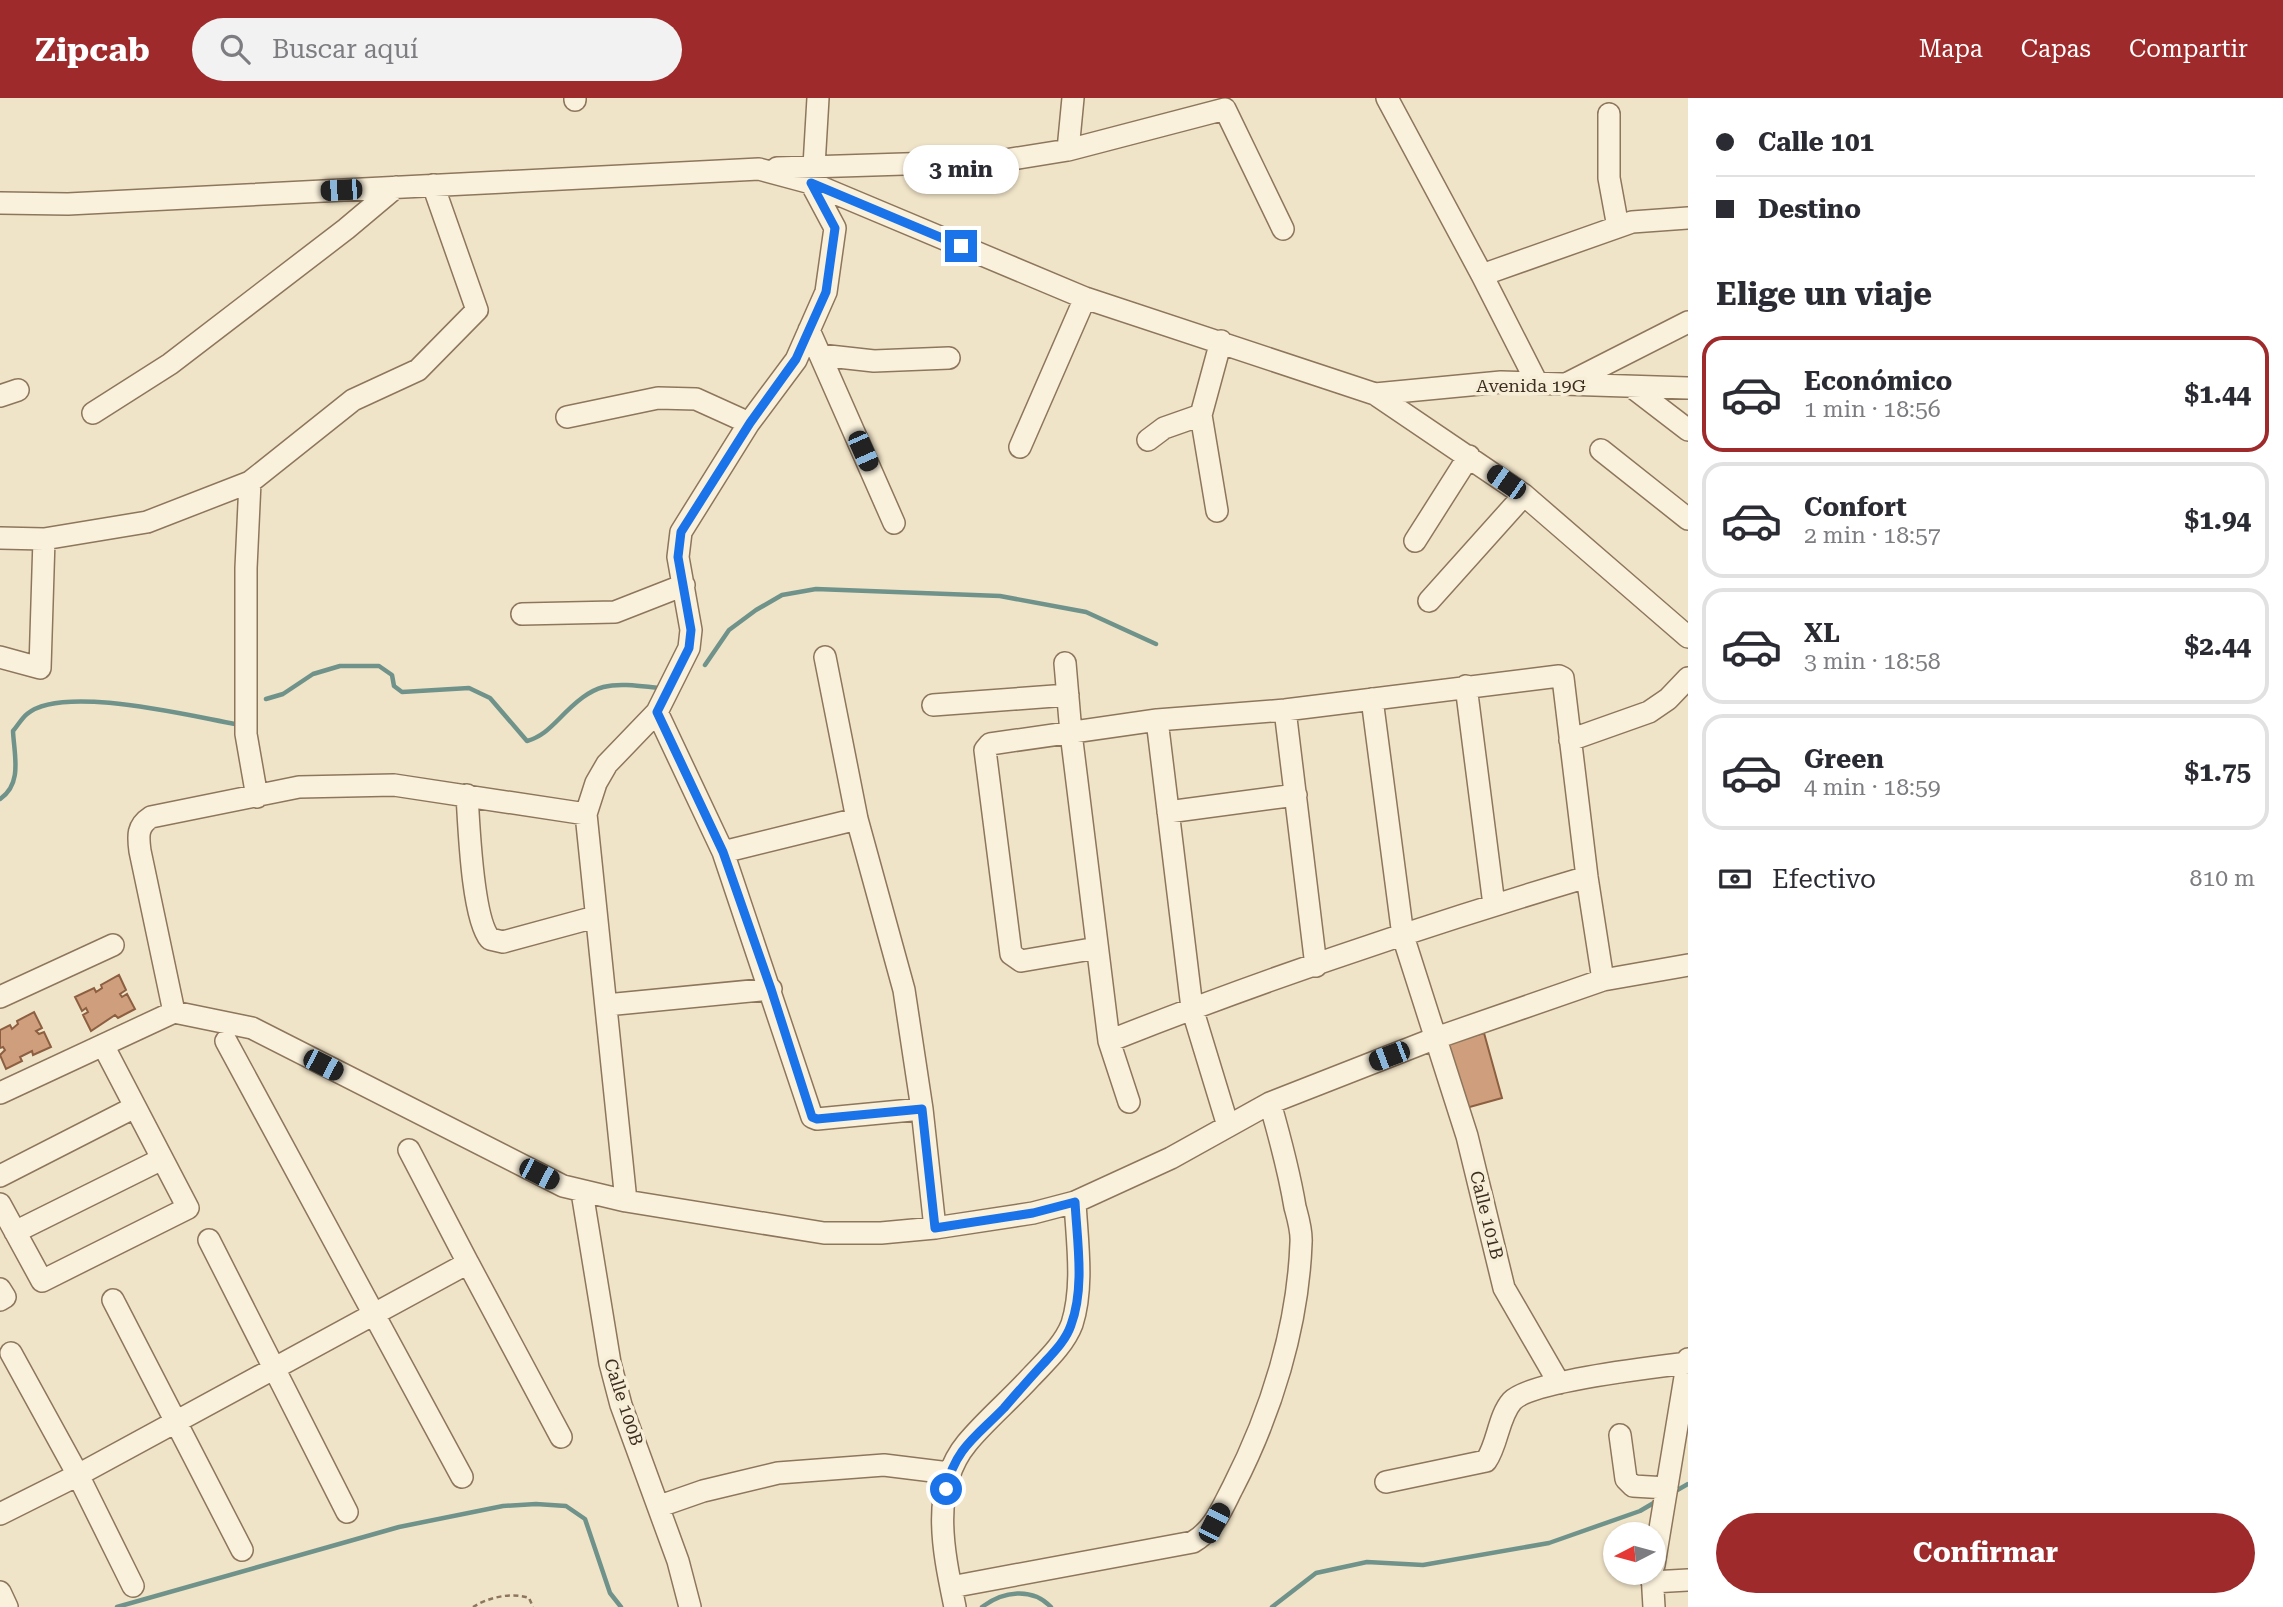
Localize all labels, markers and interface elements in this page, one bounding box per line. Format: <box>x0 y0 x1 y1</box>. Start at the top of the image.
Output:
search box <box>192 18 682 81</box>
text: Zipcab <box>35 30 150 69</box>
icon: search <box>216 30 254 68</box>
text: Buscar aquí <box>272 34 418 64</box>
text: Mapa <box>1919 35 1983 63</box>
text: Capas <box>2021 35 2091 63</box>
text: Compartir <box>2129 35 2248 63</box>
text: Calle 101 <box>1758 127 1874 157</box>
callout: 3 min <box>903 144 1019 194</box>
text: 3 min <box>929 156 993 183</box>
car <box>320 178 363 202</box>
text: Destino <box>1758 194 1861 224</box>
route end <box>945 230 977 262</box>
text: Elige un viaje <box>1716 275 1932 313</box>
icon: car <box>1720 363 1783 426</box>
text: Económico <box>1804 366 1952 396</box>
street label: Avenida 19G <box>1476 375 1586 396</box>
text: $1.44 <box>2185 379 2251 409</box>
text: 1 min · 18:56 <box>1804 396 1941 423</box>
car <box>845 428 882 474</box>
car <box>1483 461 1530 503</box>
icon: car <box>1720 489 1783 552</box>
text: Confort <box>1804 492 1907 522</box>
text: $1.94 <box>2185 505 2251 535</box>
text: 2 min · 18:57 <box>1804 522 1941 549</box>
icon: car <box>1720 615 1783 678</box>
text: XL <box>1804 618 1840 648</box>
text: $2.44 <box>2185 631 2251 661</box>
text: 3 min · 18:58 <box>1804 648 1941 675</box>
icon: car <box>1720 741 1783 804</box>
text: Green <box>1804 744 1884 774</box>
text: $1.75 <box>2185 757 2251 787</box>
text: 4 min · 18:59 <box>1804 774 1941 801</box>
icon: cash <box>1716 860 1754 898</box>
text: Efectivo <box>1772 864 1876 894</box>
text: 810 m <box>2190 865 2255 892</box>
car <box>1366 1039 1413 1073</box>
car <box>300 1046 347 1084</box>
car <box>516 1155 563 1193</box>
street label: Calle 101B <box>1466 1169 1508 1261</box>
street label: Calle 100B <box>600 1356 648 1448</box>
route start <box>930 1473 962 1505</box>
car <box>1196 1500 1233 1546</box>
button: Confirmar <box>1716 1513 2255 1593</box>
north arrow <box>1603 1522 1666 1586</box>
map controls <box>1603 1522 1666 1585</box>

